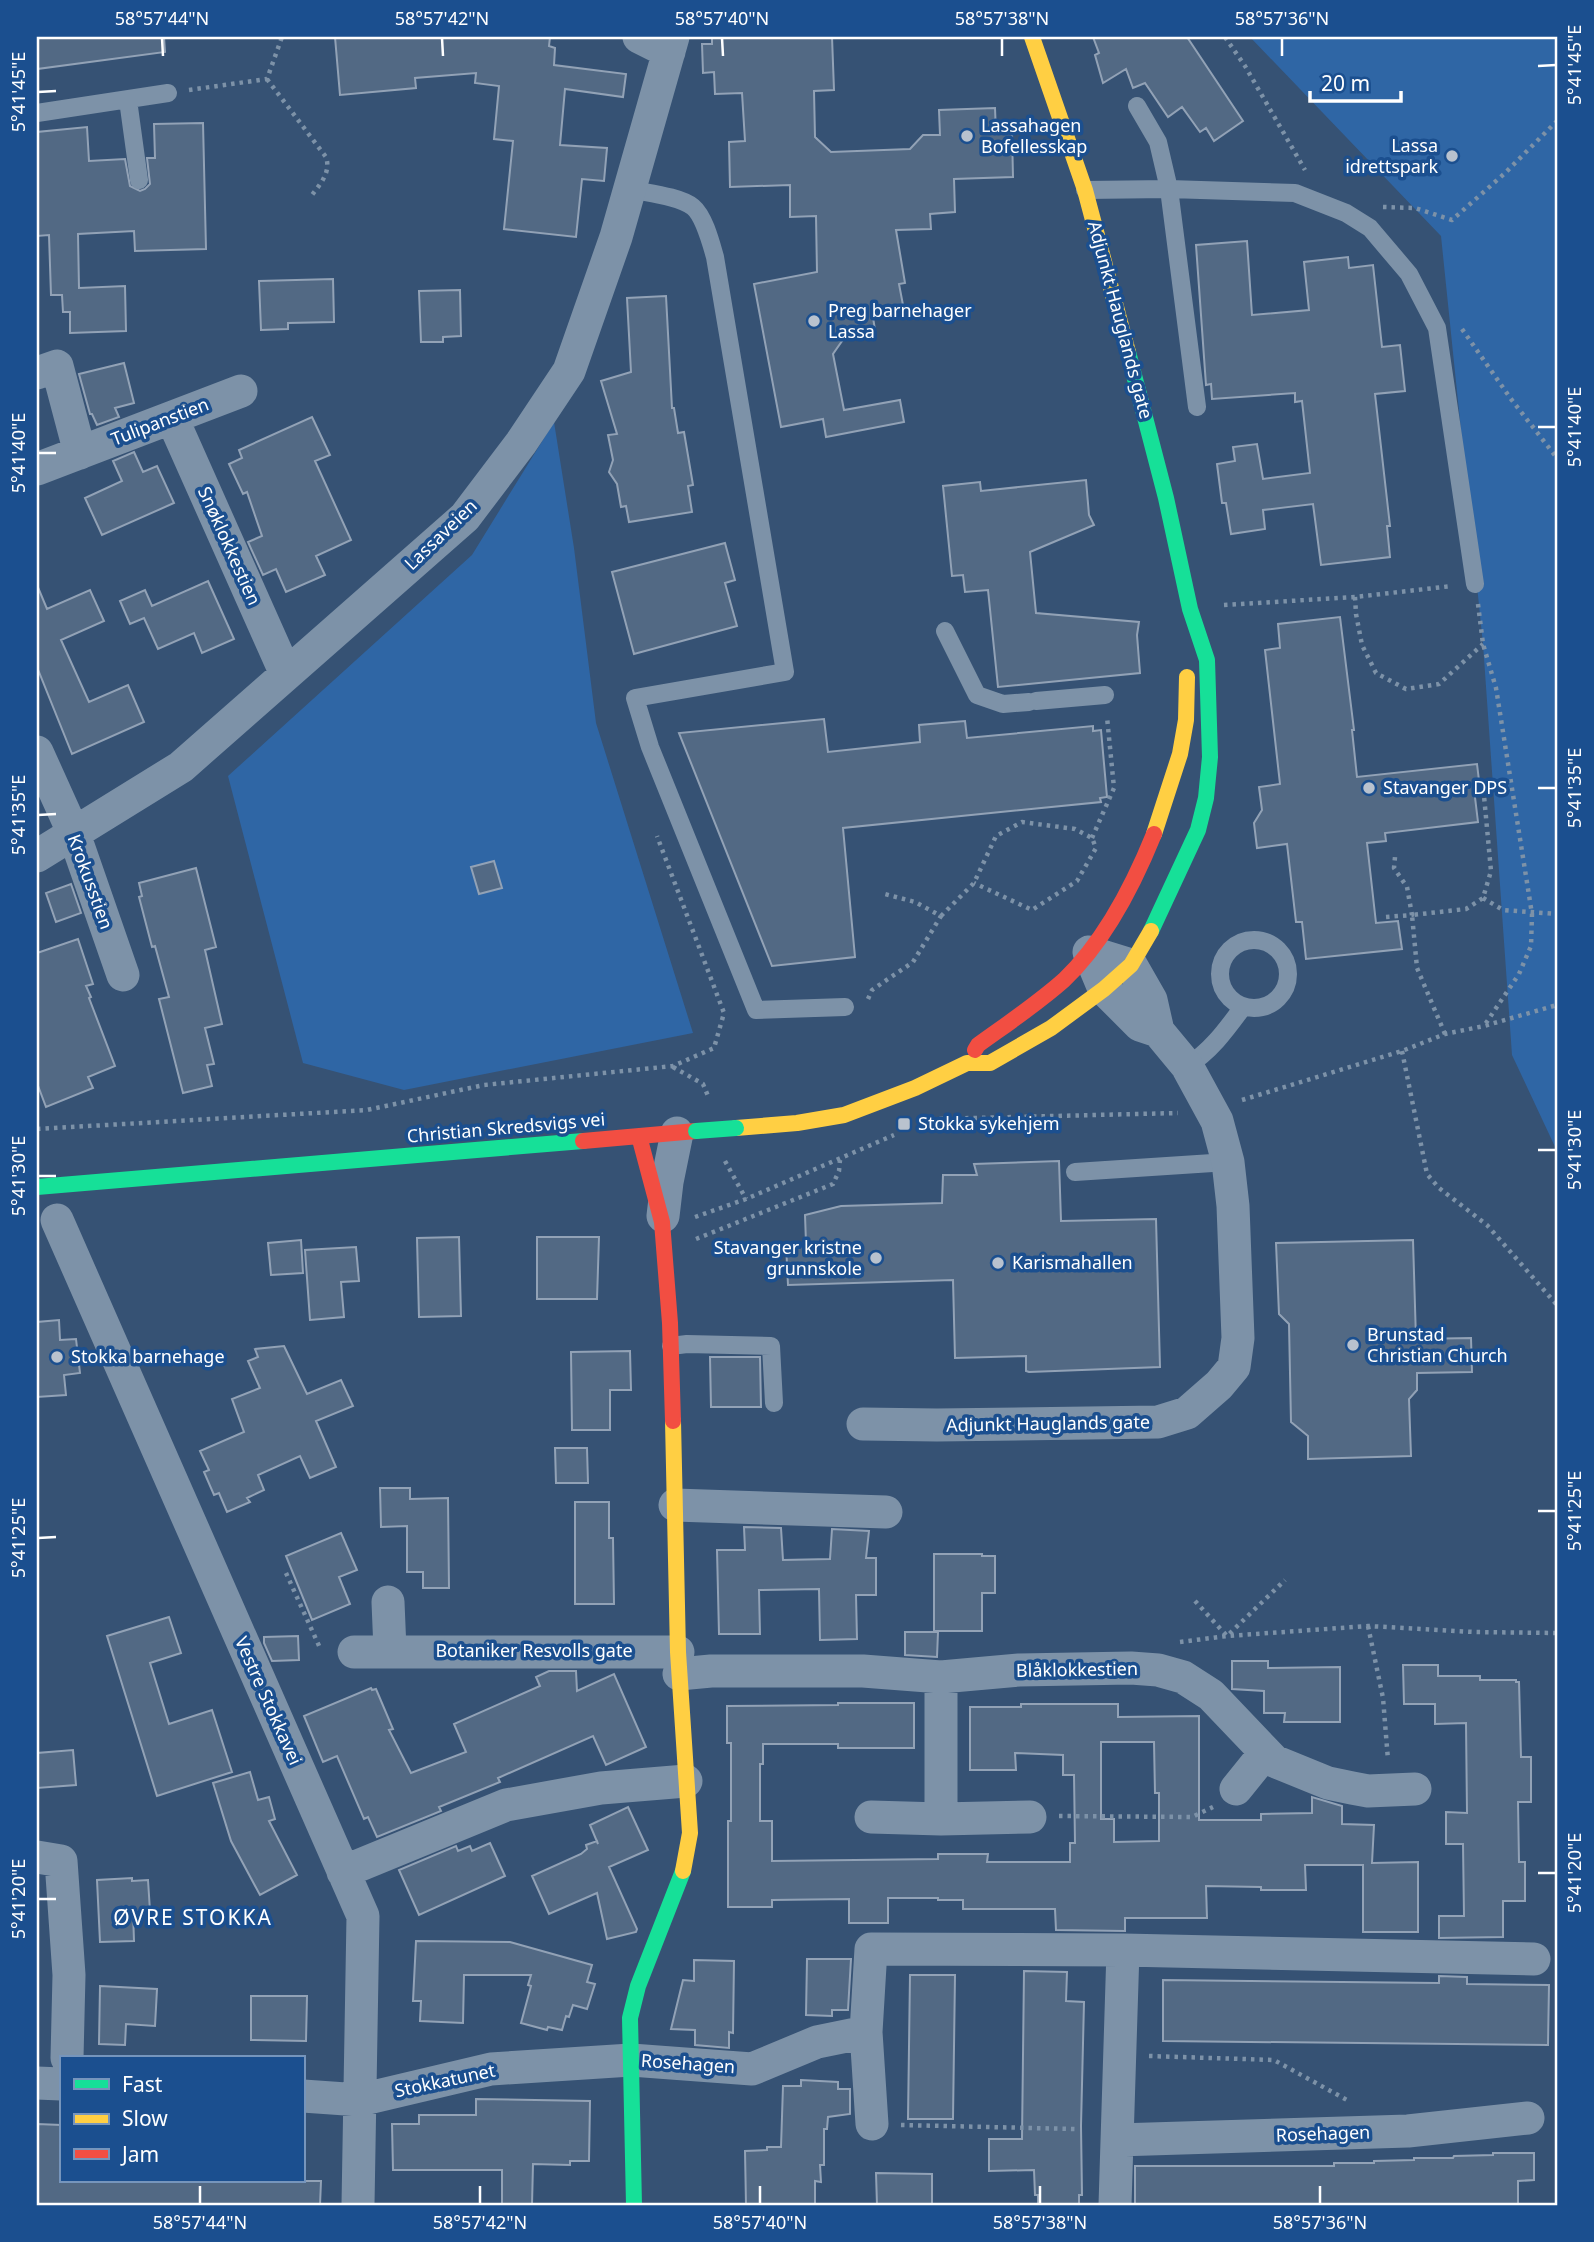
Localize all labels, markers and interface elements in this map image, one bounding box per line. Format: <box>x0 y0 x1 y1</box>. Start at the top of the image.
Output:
text: 58°57'44"N <box>115 6 209 30</box>
text: 58°57'42"N <box>395 6 489 30</box>
text: 58°57'40"N <box>675 6 769 30</box>
text: 58°57'38"N <box>955 6 1049 30</box>
text: 58°57'36"N <box>1235 6 1329 30</box>
text: 5°41'45"E <box>1562 25 1586 105</box>
text: 5°41'45"E <box>6 52 30 132</box>
scale bar <box>1310 60 1402 104</box>
text: 20 m <box>1321 69 1370 97</box>
place label: Lassahagen Bofellesskap <box>981 113 1087 158</box>
marker: Lassahagen Bofellesskap <box>959 128 975 144</box>
place label: Lassa idrettspark <box>1345 133 1438 178</box>
marker: Lassa idrettspark <box>1444 148 1460 164</box>
street label: Adjunkt Hauglands gate <box>1083 218 1159 421</box>
place label: Preg barnehager Lassa <box>828 298 972 343</box>
marker: Preg barnehager Lassa <box>806 313 822 329</box>
text: 5°41'40"E <box>1562 387 1586 467</box>
street label: Tulipanstien <box>107 391 212 451</box>
text: 5°41'40"E <box>6 413 30 493</box>
street label: Snøklokkestien <box>193 482 267 609</box>
street label: Lassaveien <box>399 494 482 575</box>
text: 5°41'35"E <box>1562 748 1586 828</box>
text: 5°41'35"E <box>6 775 30 855</box>
place label: Stavanger DPS <box>1383 775 1507 799</box>
marker: Stavanger DPS <box>1361 780 1377 796</box>
street label: Krokusstien <box>63 831 119 933</box>
street label: Christian Skredsvigs vei <box>406 1106 606 1148</box>
text: 5°41'30"E <box>1562 1110 1586 1190</box>
place label: Stokka sykehjem <box>918 1111 1060 1135</box>
marker: Stokka sykehjem <box>896 1116 912 1132</box>
text: 5°41'30"E <box>6 1136 30 1216</box>
place label: Stavanger kristne grunnskole <box>714 1235 862 1280</box>
marker: Stavanger kristne grunnskole <box>868 1250 884 1266</box>
place label: Karismahallen <box>1012 1250 1133 1274</box>
marker: Karismahallen <box>990 1255 1006 1271</box>
place label: Brunstad Christian Church <box>1367 1322 1508 1367</box>
marker: Brunstad Christian Church <box>1345 1337 1361 1353</box>
place label: Stokka barnehage <box>71 1344 225 1368</box>
marker: Stokka barnehage <box>49 1349 65 1365</box>
street label: Adjunkt Hauglands gate <box>946 1409 1150 1437</box>
text: 5°41'25"E <box>1562 1471 1586 1551</box>
text: 5°41'25"E <box>6 1498 30 1578</box>
street label: Vestre Stokkavei <box>230 1633 308 1769</box>
street label: Botaniker Resvolls gate <box>435 1638 633 1662</box>
street label: Blåklokkestien <box>1016 1656 1138 1682</box>
text: 5°41'20"E <box>1562 1833 1586 1913</box>
text: 5°41'20"E <box>6 1859 30 1939</box>
district label: ØVRE STOKKA <box>113 1903 273 1931</box>
street label: Rosehagen <box>640 2048 736 2078</box>
legend <box>60 2056 304 2182</box>
street label: Stokkatunet <box>392 2058 498 2102</box>
text: Fast <box>122 2070 163 2098</box>
text: Slow <box>122 2104 168 2132</box>
street label: Rosehagen <box>1275 2119 1371 2147</box>
text: Jam <box>120 2140 159 2168</box>
text: 58°57'44"N <box>153 2210 247 2234</box>
text: 58°57'42"N <box>433 2210 527 2234</box>
text: 58°57'40"N <box>713 2210 807 2234</box>
text: 58°57'38"N <box>993 2210 1087 2234</box>
text: 58°57'36"N <box>1273 2210 1367 2234</box>

